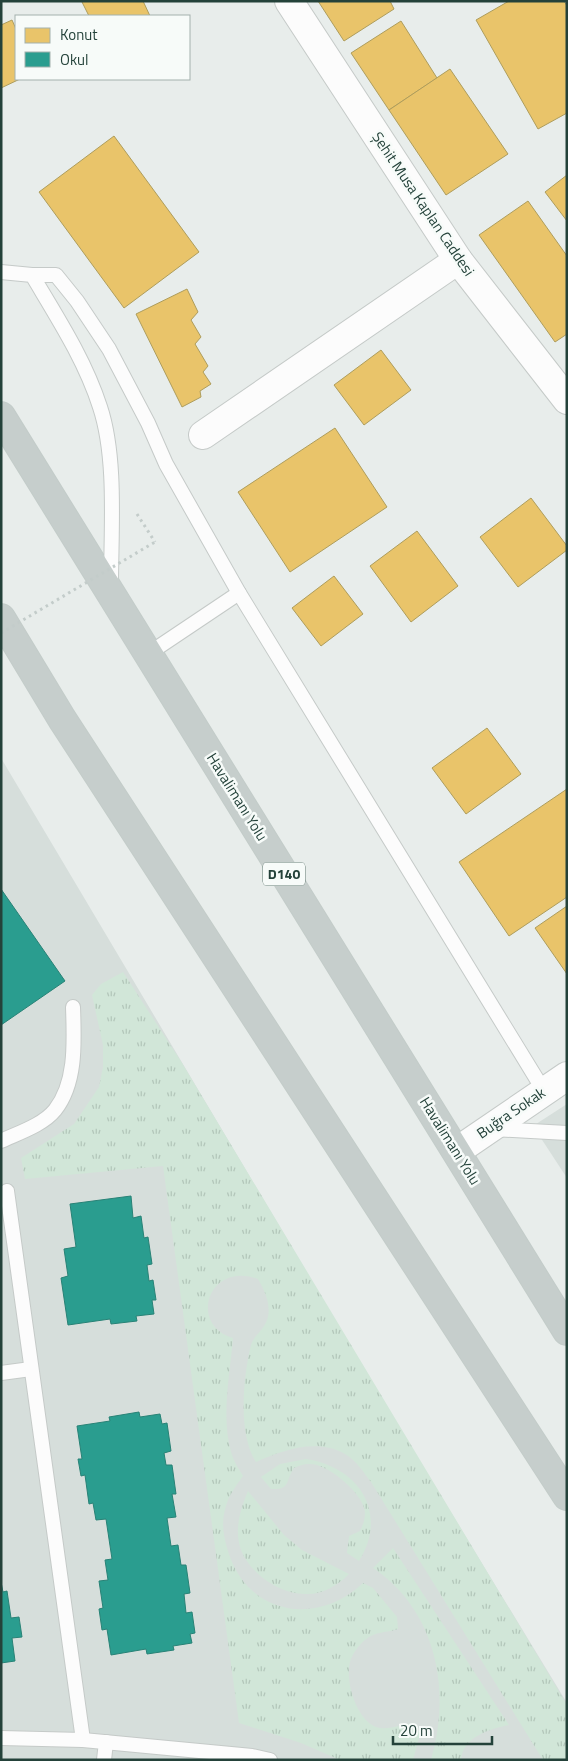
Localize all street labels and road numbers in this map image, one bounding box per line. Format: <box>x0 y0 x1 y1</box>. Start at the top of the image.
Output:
street label: Şehit Musa Kaplan Caddesi <box>366 127 480 280</box>
street label: Havalimanı Yolu <box>201 748 274 845</box>
road number: D140 <box>263 862 305 886</box>
street label: Buğra Sokak <box>472 1081 550 1144</box>
street label: Havalimanı Yolu <box>414 1092 487 1189</box>

